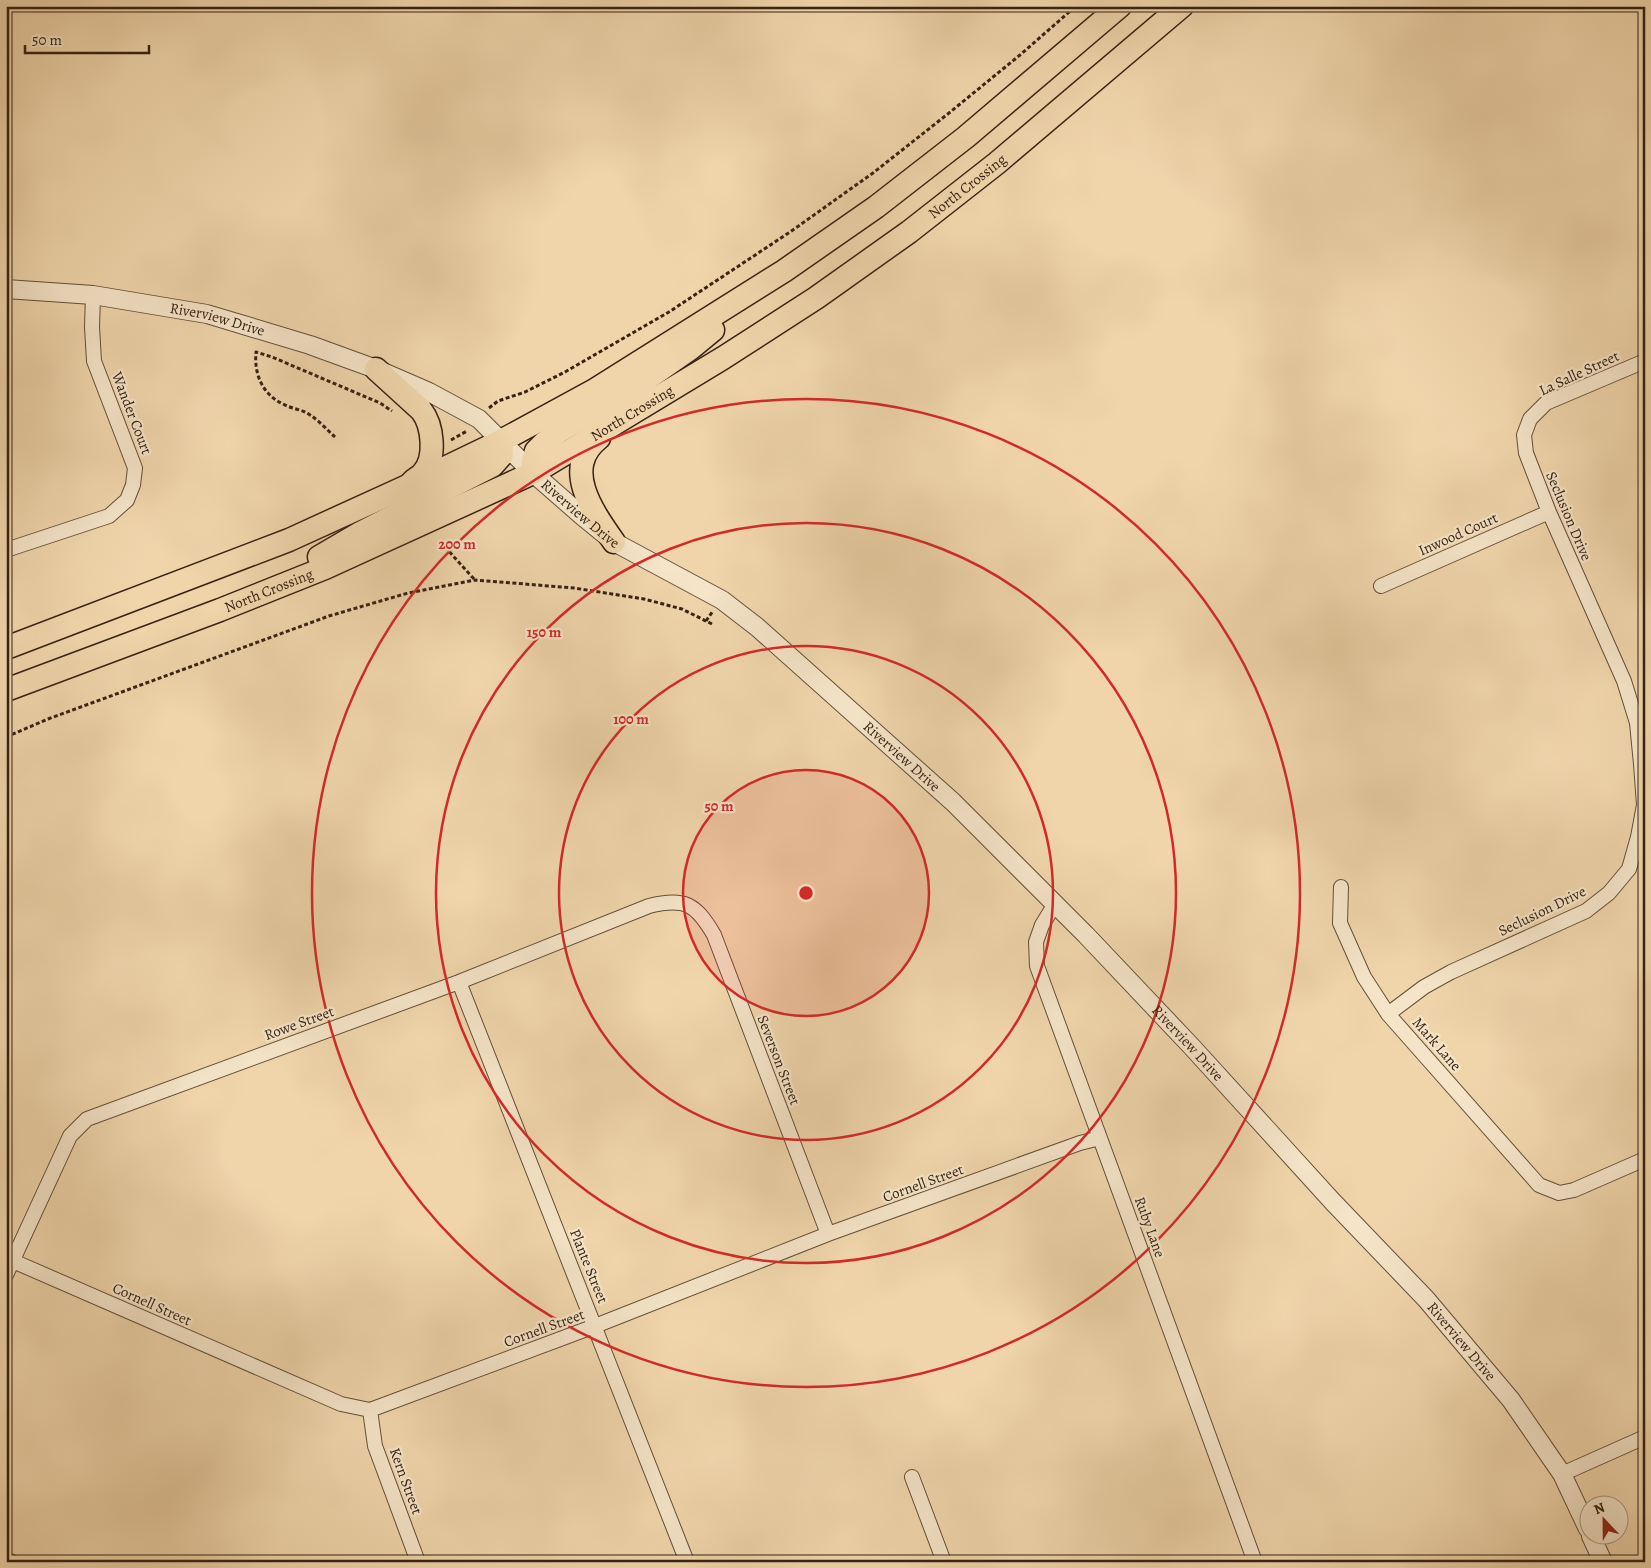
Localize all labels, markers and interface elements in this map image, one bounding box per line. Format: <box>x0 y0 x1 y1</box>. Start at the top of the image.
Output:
scale bar <box>25 22 149 54</box>
text: 50 m <box>32 30 62 50</box>
street label: North Crossing <box>924 149 1011 223</box>
street label: Riverview Drive <box>168 298 267 341</box>
street label: La Salle Street <box>1536 346 1622 400</box>
street label: Wander Court <box>107 368 157 457</box>
street label: North Crossing <box>587 380 678 446</box>
street label: Seclusion Drive <box>1541 468 1597 564</box>
street label: Riverview Drive <box>537 475 623 553</box>
street label: Inwood Court <box>1415 508 1501 560</box>
text: 200 m <box>438 534 476 554</box>
street label: North Crossing <box>221 564 317 617</box>
text: 150 m <box>527 622 562 642</box>
text: 100 m <box>613 709 649 729</box>
street label: Riverview Drive <box>859 717 945 796</box>
text: 50 m <box>704 796 734 816</box>
street label: Seclusion Drive <box>1495 881 1589 941</box>
centre of rings <box>797 884 815 902</box>
street label: Rowe Street <box>261 1001 337 1045</box>
street label: Riverview Drive <box>1147 1001 1228 1086</box>
street label: Severson Street <box>753 1012 805 1108</box>
street label: Mark Lane <box>1408 1013 1466 1075</box>
street label: Cornell Street <box>880 1159 966 1207</box>
street label: Ruby Lane <box>1130 1194 1170 1260</box>
street label: Plante Street <box>565 1226 613 1306</box>
street label: Cornell Street <box>109 1278 195 1330</box>
street label: Riverview Drive <box>1423 1298 1501 1385</box>
street label: Cornell Street <box>501 1304 587 1352</box>
street label: Kern Street <box>385 1445 427 1517</box>
north arrow <box>1578 1496 1628 1546</box>
text: N <box>1591 1498 1608 1519</box>

